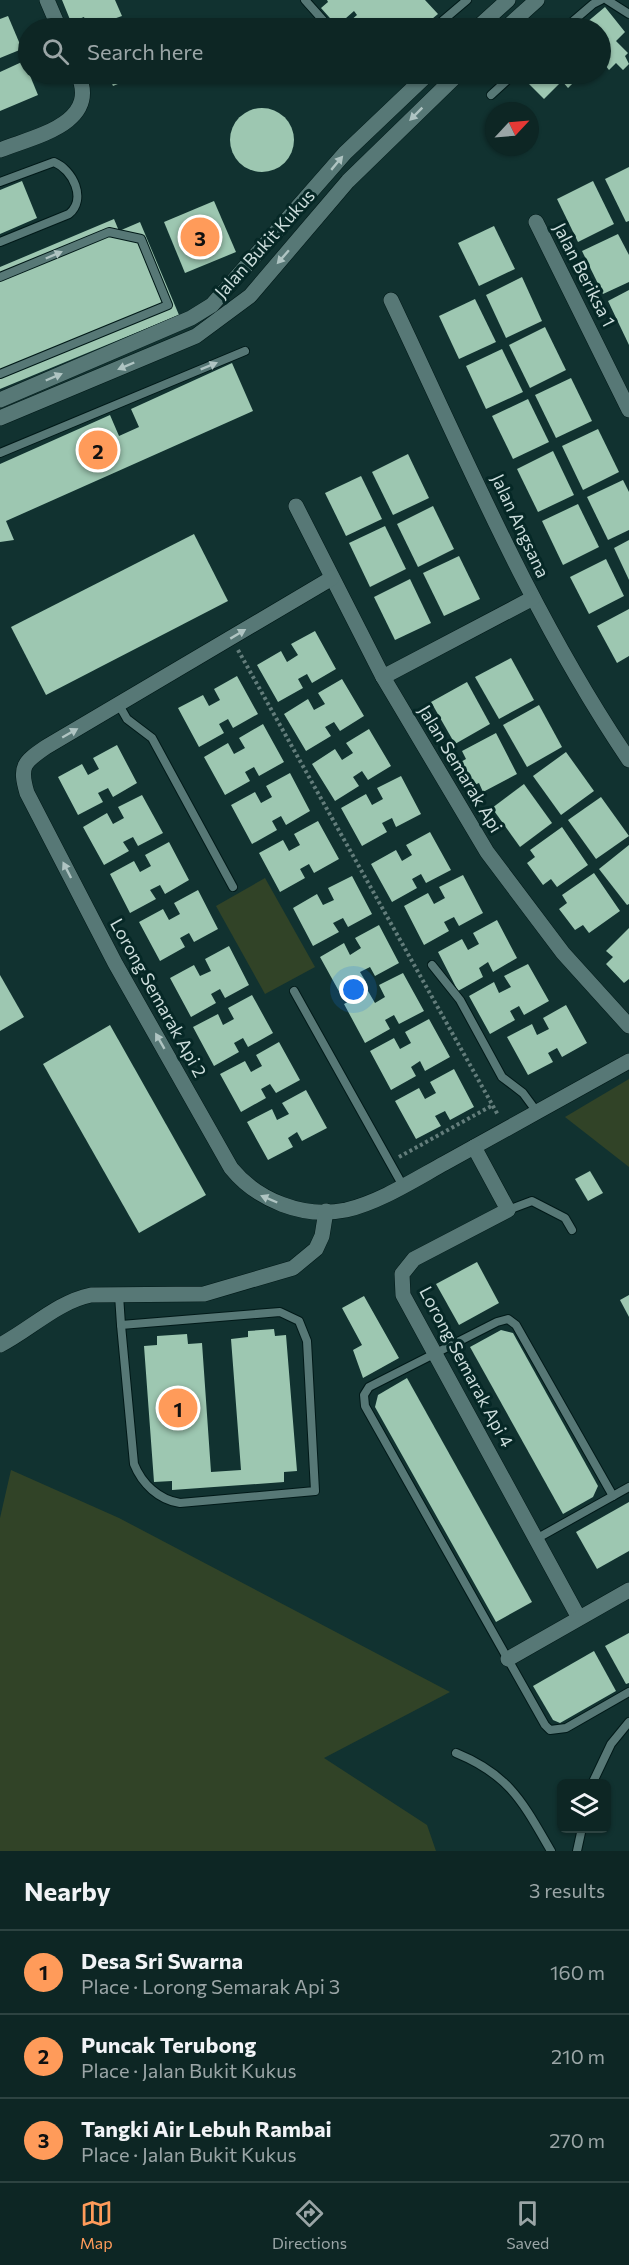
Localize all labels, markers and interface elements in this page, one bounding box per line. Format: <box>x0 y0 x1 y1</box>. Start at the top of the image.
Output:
search box <box>18 18 611 84</box>
icon: search <box>39 35 72 68</box>
text: Search here <box>87 38 203 65</box>
north arrow <box>485 102 539 156</box>
one-way arrow <box>409 106 423 120</box>
one-way arrow <box>330 155 343 171</box>
street label: Jalan Bukit Kukus <box>210 184 319 302</box>
pin: 3 <box>180 214 220 260</box>
street label: Jalan Beriksa 1 <box>549 219 621 330</box>
one-way arrow <box>277 249 290 264</box>
one-way arrow <box>45 250 63 259</box>
one-way arrow <box>116 361 134 371</box>
one-way arrow <box>201 361 219 371</box>
one-way arrow <box>45 372 62 381</box>
pin: 2 <box>78 428 118 472</box>
street label: Jalan Angsana <box>487 470 555 581</box>
one-way arrow <box>230 629 246 640</box>
street label: Jalan Semarak Api <box>414 701 508 836</box>
one-way arrow <box>62 728 79 738</box>
one-way arrow <box>62 861 72 878</box>
street label: Lorong Semarak Api 2 <box>106 914 212 1081</box>
your location <box>339 975 368 1004</box>
one-way arrow <box>154 1033 165 1049</box>
one-way arrow <box>260 1194 278 1203</box>
street label: Lorong Semarak Api 4 <box>415 1282 519 1451</box>
pin: 1 <box>158 1386 198 1430</box>
map controls <box>557 1779 611 1833</box>
button: layers <box>557 1779 611 1833</box>
text: Nearby <box>24 1875 111 1906</box>
text: 3 results <box>529 1878 605 1902</box>
text: Desa Sri Swarna <box>81 1947 243 1974</box>
text: 1 <box>39 1960 48 1984</box>
text: 160 m <box>550 1960 605 1984</box>
text: Place · Lorong Semarak Api 3 <box>81 1974 340 1998</box>
text: Puncak Terubong <box>81 2031 256 2058</box>
text: 2 <box>38 2044 49 2068</box>
text: 210 m <box>551 2044 605 2068</box>
text: Place · Jalan Bukit Kukus <box>81 2058 297 2082</box>
text: Tangki Air Lebuh Rambai <box>81 2115 332 2142</box>
text: 3 <box>38 2128 49 2152</box>
text: 270 m <box>549 2128 605 2152</box>
text: Place · Jalan Bukit Kukus <box>81 2142 297 2166</box>
tab: Map <box>80 2197 113 2252</box>
tab: Directions <box>272 2197 347 2252</box>
tab: Saved <box>506 2197 549 2252</box>

